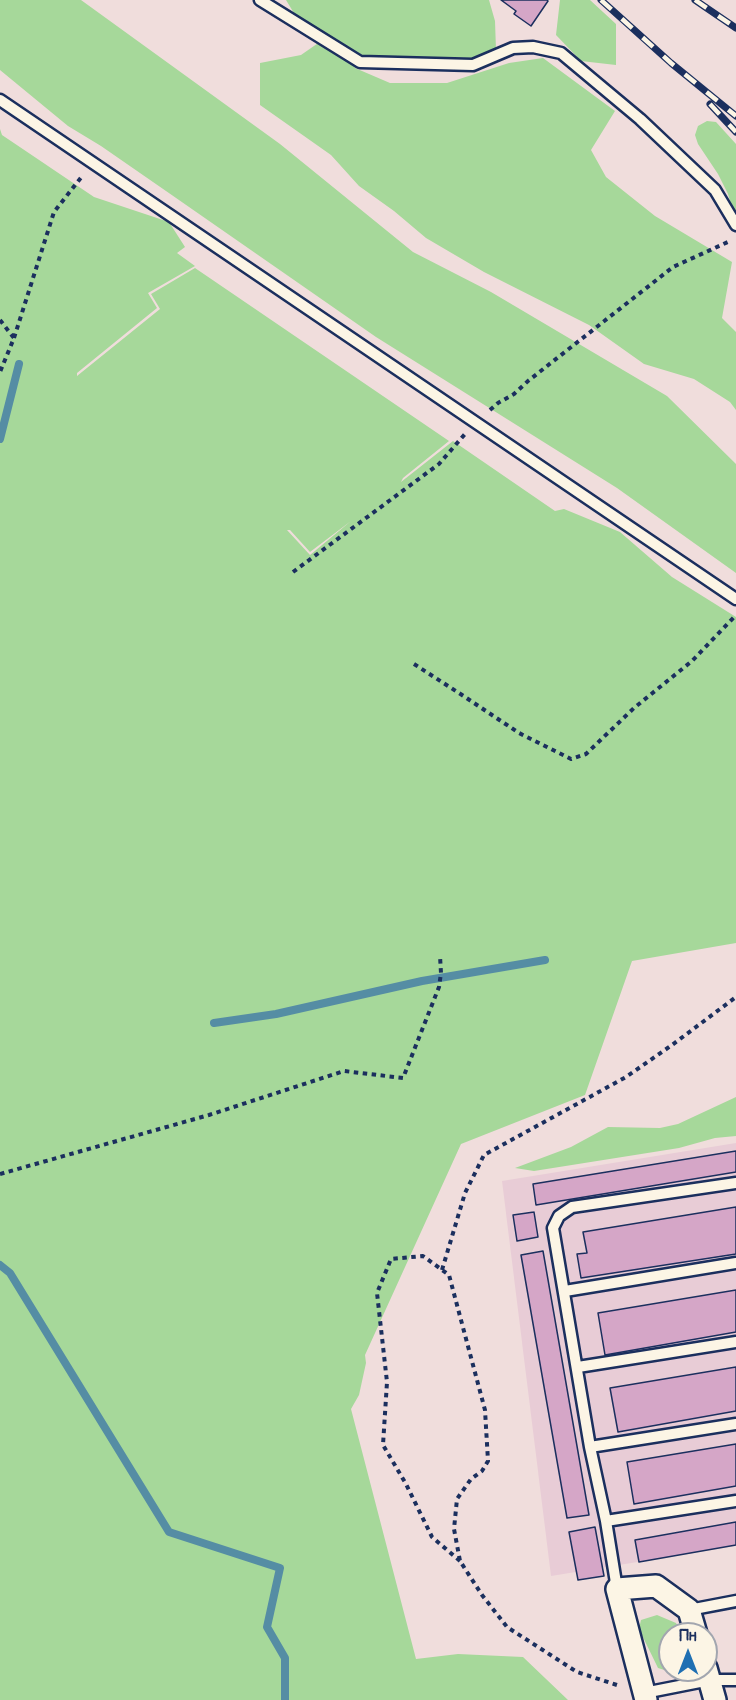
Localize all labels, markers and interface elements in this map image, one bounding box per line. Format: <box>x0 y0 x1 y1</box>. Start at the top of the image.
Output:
north arrow <box>658 1622 718 1682</box>
text: Пн <box>679 1626 697 1646</box>

